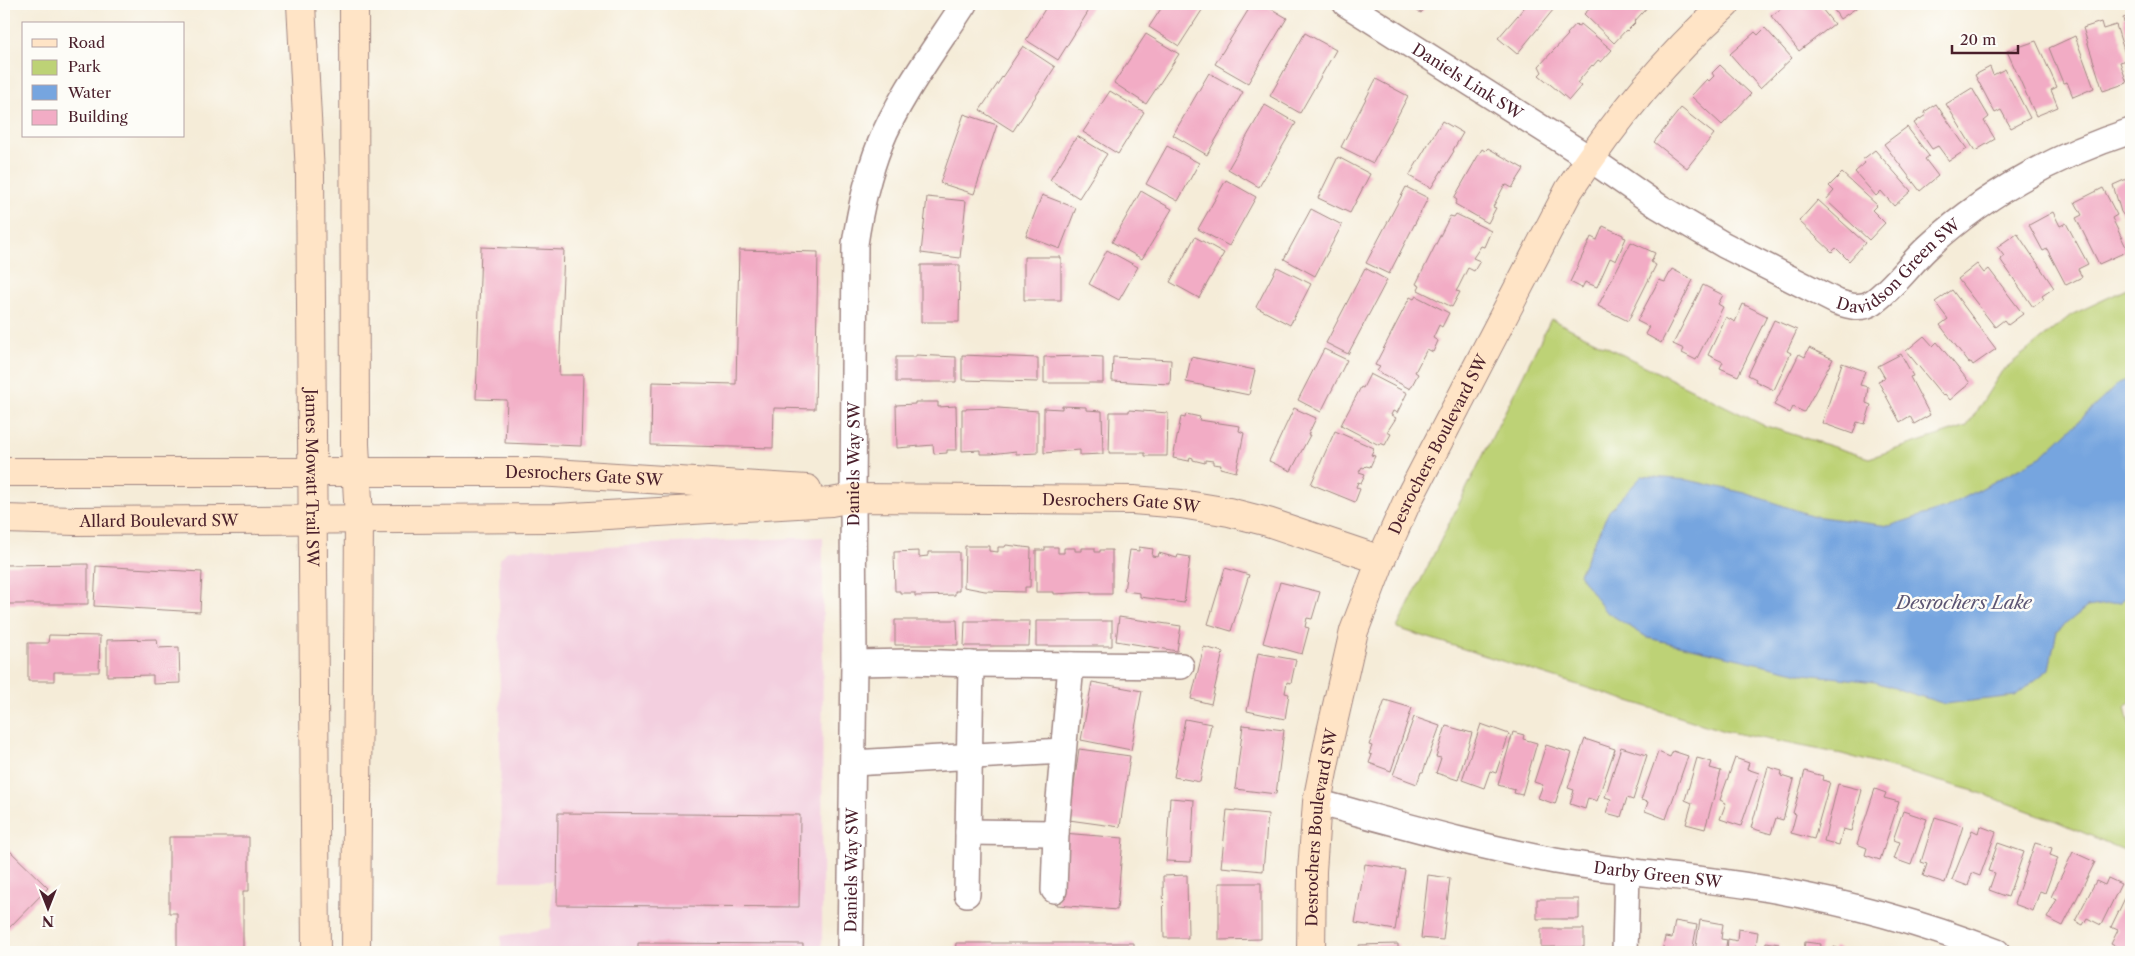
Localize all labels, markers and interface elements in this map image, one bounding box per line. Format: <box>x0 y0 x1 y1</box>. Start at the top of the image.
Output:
legend <box>22 22 185 138</box>
scale bar <box>1952 22 2019 54</box>
text: 20 m <box>1960 30 1996 49</box>
text: Road <box>68 33 105 52</box>
street label: Daniels Link SW <box>1409 39 1527 124</box>
text: Park <box>68 57 102 76</box>
text: Water <box>67 83 112 102</box>
text: Building <box>68 107 128 126</box>
street label: Davidson Green SW <box>1834 214 1964 317</box>
street label: Desrochers Boulevard SW <box>1384 351 1492 537</box>
street label: James Mowatt Trail SW <box>302 386 323 567</box>
street label: Daniels Way SW <box>843 401 864 526</box>
street label: Desrochers Gate SW <box>505 462 664 490</box>
street label: Desrochers Gate SW <box>1042 489 1202 517</box>
street label: Allard Boulevard SW <box>78 510 239 531</box>
water label: Desrochers Lake <box>1894 592 2033 614</box>
street label: Desrochers Boulevard SW <box>1301 727 1341 927</box>
street label: Daniels Way SW <box>840 807 862 932</box>
street label: Darby Green SW <box>1593 857 1724 892</box>
north arrow <box>22 884 72 934</box>
text: N <box>42 912 54 930</box>

